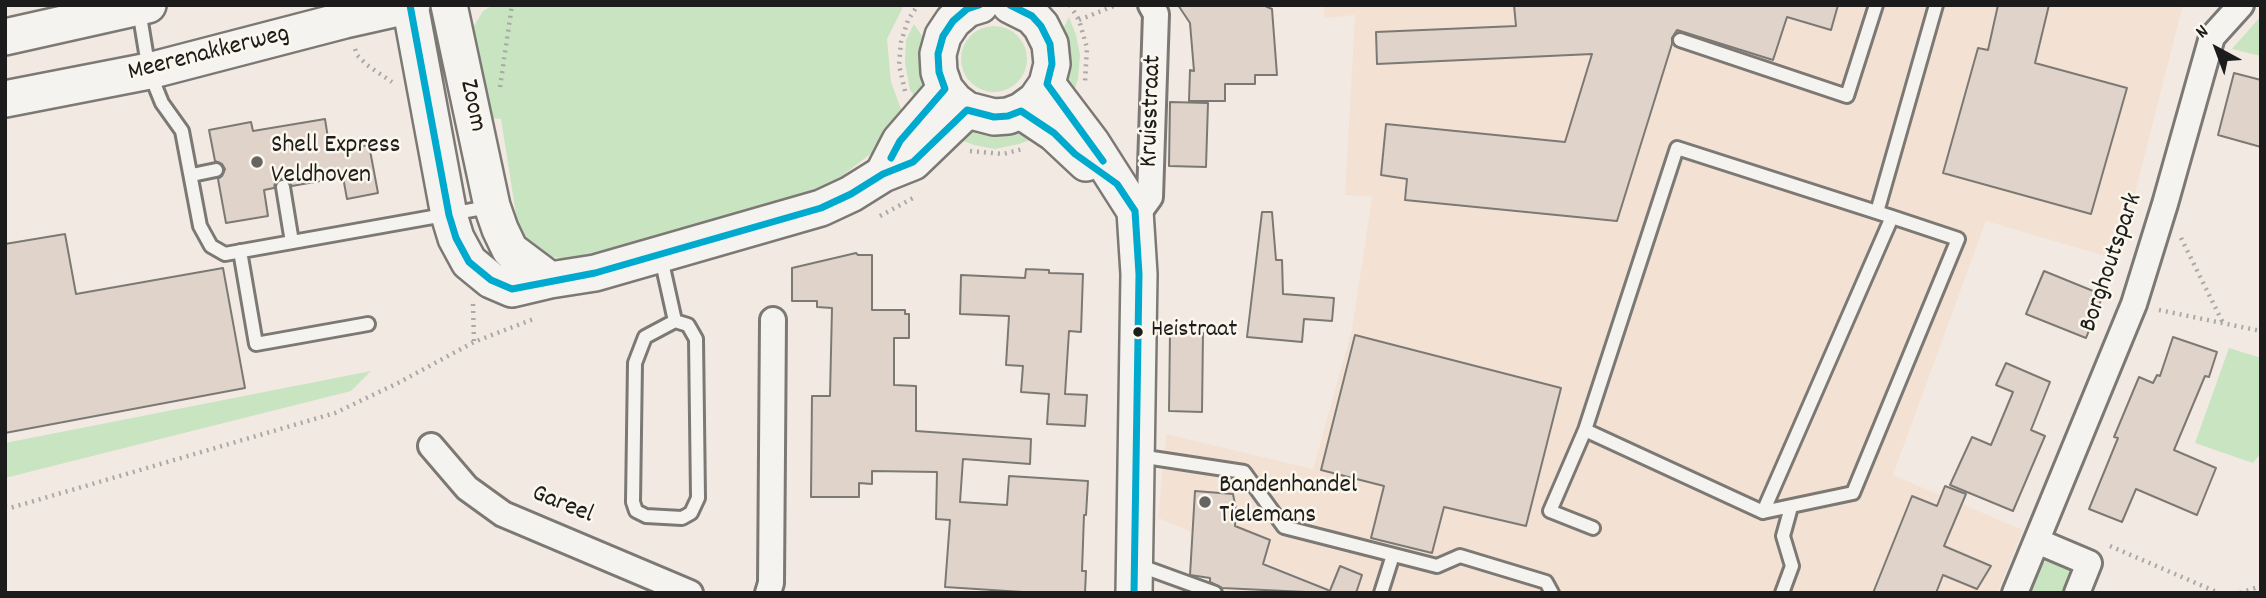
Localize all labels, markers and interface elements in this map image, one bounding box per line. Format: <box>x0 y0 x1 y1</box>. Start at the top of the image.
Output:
north arrow <box>2182 14 2252 84</box>
street label: Meerenakkerweg <box>125 20 293 90</box>
text: N <box>2190 20 2215 46</box>
street label: Kruisstraat <box>1135 54 1171 168</box>
street label: Zoom <box>450 77 492 135</box>
place label: Shell Express Veldhoven <box>271 131 401 192</box>
marker: Shell Express Veldhoven <box>249 154 265 170</box>
street label: Borghoutspark <box>2075 190 2151 336</box>
place label: Heistraat <box>1151 318 1237 346</box>
marker: Heistraat <box>1131 325 1145 339</box>
place label: Bandenhandel Tielemans <box>1219 471 1357 532</box>
street label: Gareel <box>526 480 598 532</box>
marker: Bandenhandel Tielemans <box>1197 494 1213 510</box>

